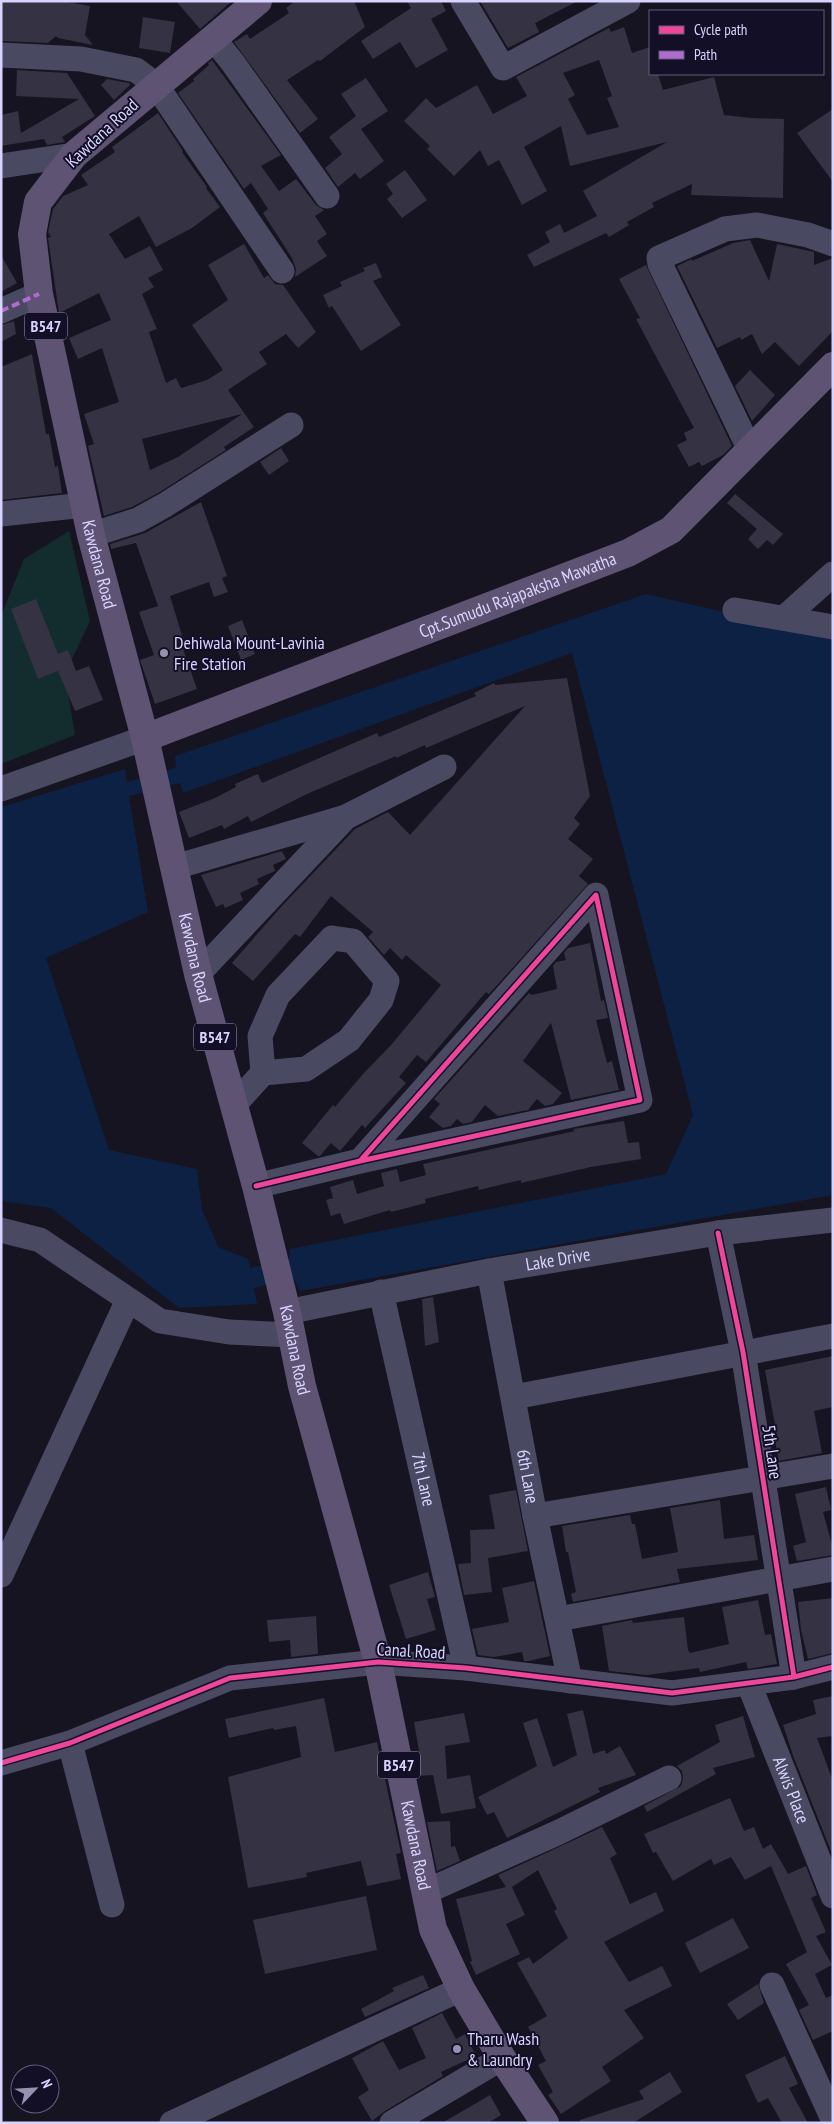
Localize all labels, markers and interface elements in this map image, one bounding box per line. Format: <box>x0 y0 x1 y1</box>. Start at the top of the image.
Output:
legend <box>649 10 824 75</box>
text: Cycle path <box>694 20 747 39</box>
text: Path <box>694 45 717 64</box>
street label: Kawdana Road <box>61 93 143 172</box>
road number: B547 <box>25 312 67 340</box>
street label: Kawdana Road <box>77 518 122 611</box>
street label: Cpt.Sumudu Rajapaksha Mawatha <box>416 547 619 643</box>
place label: Dehiwala Mount-Lavinia Fire Station <box>174 631 325 675</box>
marker: Dehiwala Mount-Lavinia Fire Station <box>158 647 170 659</box>
street label: Kawdana Road <box>174 911 217 1005</box>
road number: B547 <box>194 1024 236 1050</box>
street label: Lake Drive <box>524 1242 592 1276</box>
street label: Kawdana Road <box>275 1303 316 1397</box>
street label: 5th Lane <box>757 1423 788 1481</box>
street label: 6th Lane <box>512 1447 544 1505</box>
street label: 7th Lane <box>407 1450 441 1508</box>
street label: Canal Road <box>376 1637 446 1664</box>
road number: B547 <box>378 1752 420 1778</box>
street label: Alwis Place <box>768 1753 815 1827</box>
street label: Kawdana Road <box>396 1798 437 1892</box>
place label: Tharu Wash & Laundry <box>467 2027 539 2071</box>
marker: Tharu Wash & Laundry <box>451 2043 463 2055</box>
north arrow <box>10 2064 60 2114</box>
text: N <box>37 2076 57 2091</box>

